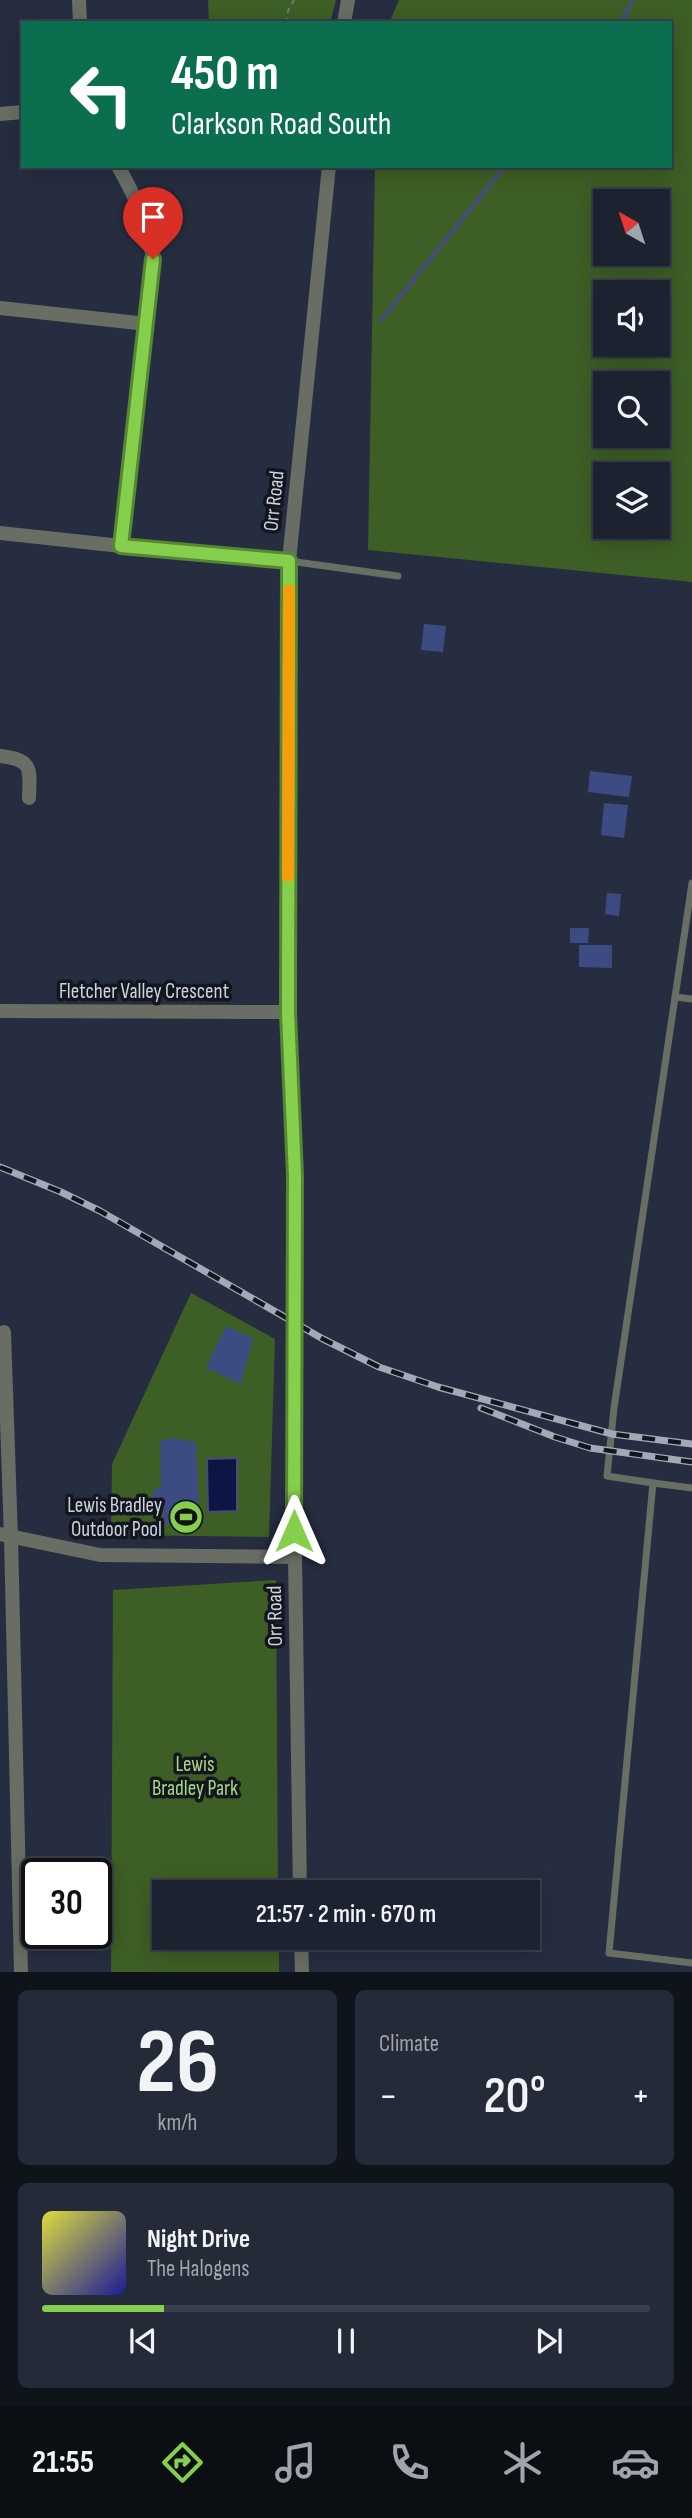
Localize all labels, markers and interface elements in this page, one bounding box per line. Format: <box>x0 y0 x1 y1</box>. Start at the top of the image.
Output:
text: 450 m <box>171 45 279 104</box>
icon: left <box>56 49 147 140</box>
text: Clarkson Road South <box>171 105 392 144</box>
pin <box>123 187 183 259</box>
north arrow <box>593 189 670 266</box>
map controls <box>593 189 670 539</box>
icon: arrive <box>134 198 172 236</box>
button: sound <box>593 280 670 357</box>
button: search <box>593 371 670 448</box>
button: layers <box>593 462 670 539</box>
street label: Orr Road <box>258 469 290 533</box>
street label: Fletcher Valley Crescent <box>59 979 229 1004</box>
place label: Lewis Bradley Outdoor Pool <box>67 1493 162 1542</box>
position arrow <box>257 1494 331 1568</box>
sports icon: Lewis Bradley Outdoor Pool <box>167 1498 205 1536</box>
street label: Orr Road <box>262 1585 288 1647</box>
park label: Lewis Bradley Park <box>152 1752 238 1801</box>
speed limit sign: 30 <box>21 1858 112 1949</box>
text: 21:57 · 2 min · 670 m <box>256 1899 436 1930</box>
text: 26 <box>136 2009 219 2118</box>
text: Climate <box>379 2030 439 2058</box>
text: 20° <box>483 2065 546 2128</box>
text: − <box>379 2074 398 2119</box>
text: + <box>631 2074 650 2119</box>
text: km/h <box>158 2109 197 2137</box>
text: Night Drive <box>147 2224 250 2255</box>
text: The Halogens <box>147 2255 250 2283</box>
icon: previous <box>124 2322 162 2360</box>
icon: pause <box>327 2322 365 2360</box>
icon: next <box>530 2322 568 2360</box>
icon: directions <box>158 2438 207 2487</box>
icon: music <box>271 2438 320 2487</box>
icon: phone <box>385 2438 434 2487</box>
icon: climate <box>498 2438 547 2487</box>
icon: car <box>611 2438 660 2487</box>
text: 21:55 <box>32 2443 94 2482</box>

